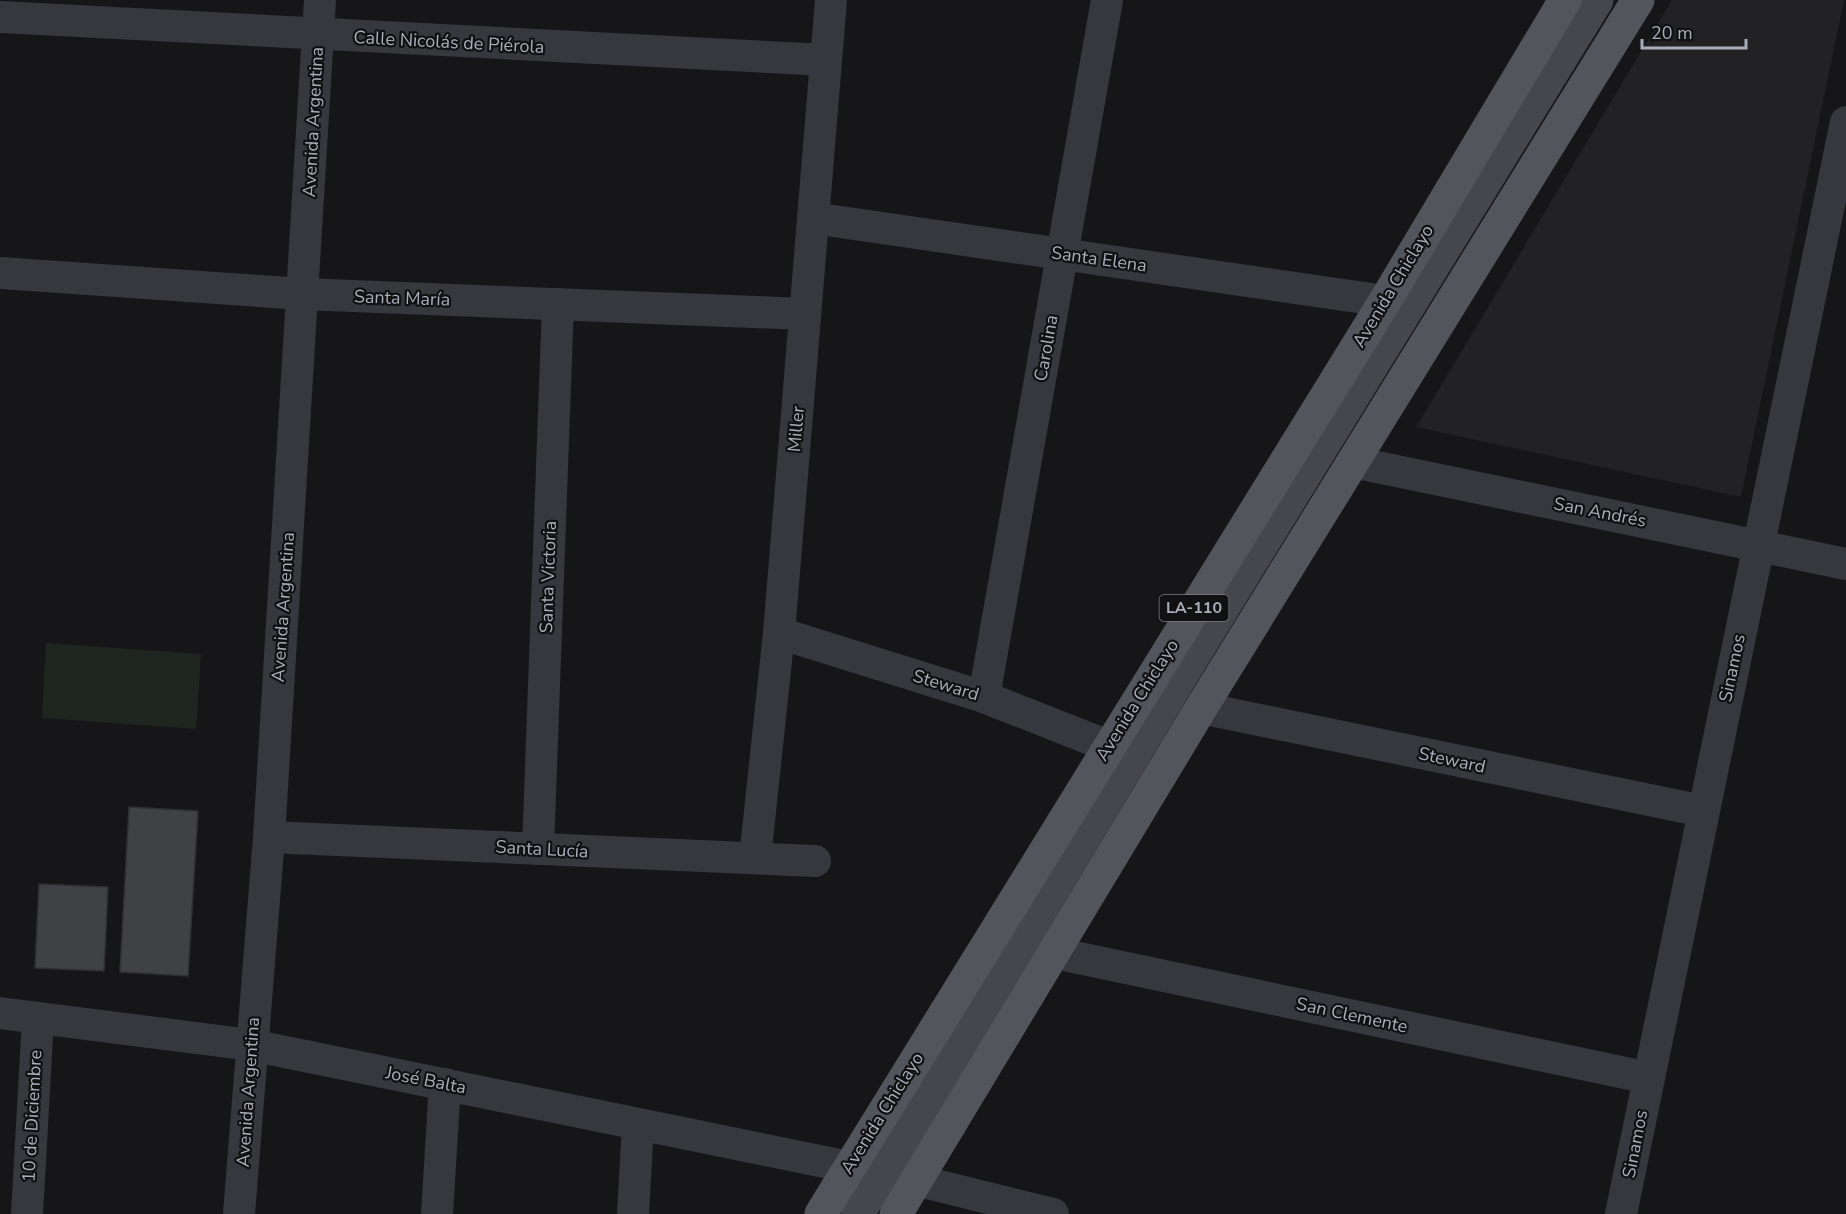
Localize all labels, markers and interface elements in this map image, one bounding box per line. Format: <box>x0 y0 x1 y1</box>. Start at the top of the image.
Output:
scale bar <box>1642 12 1746 50</box>
text: 20 m <box>1651 21 1693 45</box>
street label: Calle Nicolás de Piérola <box>353 25 545 59</box>
street label: Avenida Argentina <box>297 46 329 198</box>
street label: Avenida Chiclayo <box>1347 220 1439 352</box>
street label: Santa Elena <box>1050 240 1148 278</box>
street label: Santa María <box>353 284 451 312</box>
street label: Carolina <box>1028 313 1064 383</box>
street label: Miller <box>782 404 810 453</box>
street label: San Andrés <box>1552 491 1648 533</box>
street label: Santa Victoria <box>534 520 562 634</box>
street label: Avenida Argentina <box>266 531 300 683</box>
road number: LA-110 <box>1160 595 1228 621</box>
street label: Sinamos <box>1713 632 1751 704</box>
street label: Avenida Chiclayo <box>1090 635 1184 765</box>
street label: Steward <box>910 664 982 706</box>
street label: Steward <box>1416 741 1488 779</box>
street label: Santa Lucía <box>495 835 589 863</box>
street label: San Clemente <box>1294 991 1410 1039</box>
street label: Avenida Argentina <box>231 1016 265 1168</box>
street label: Avenida Chiclayo <box>835 1048 929 1178</box>
street label: 10 de Diciembre <box>17 1049 47 1183</box>
street label: José Balta <box>383 1060 468 1100</box>
street label: Sinamos <box>1617 1108 1653 1180</box>

